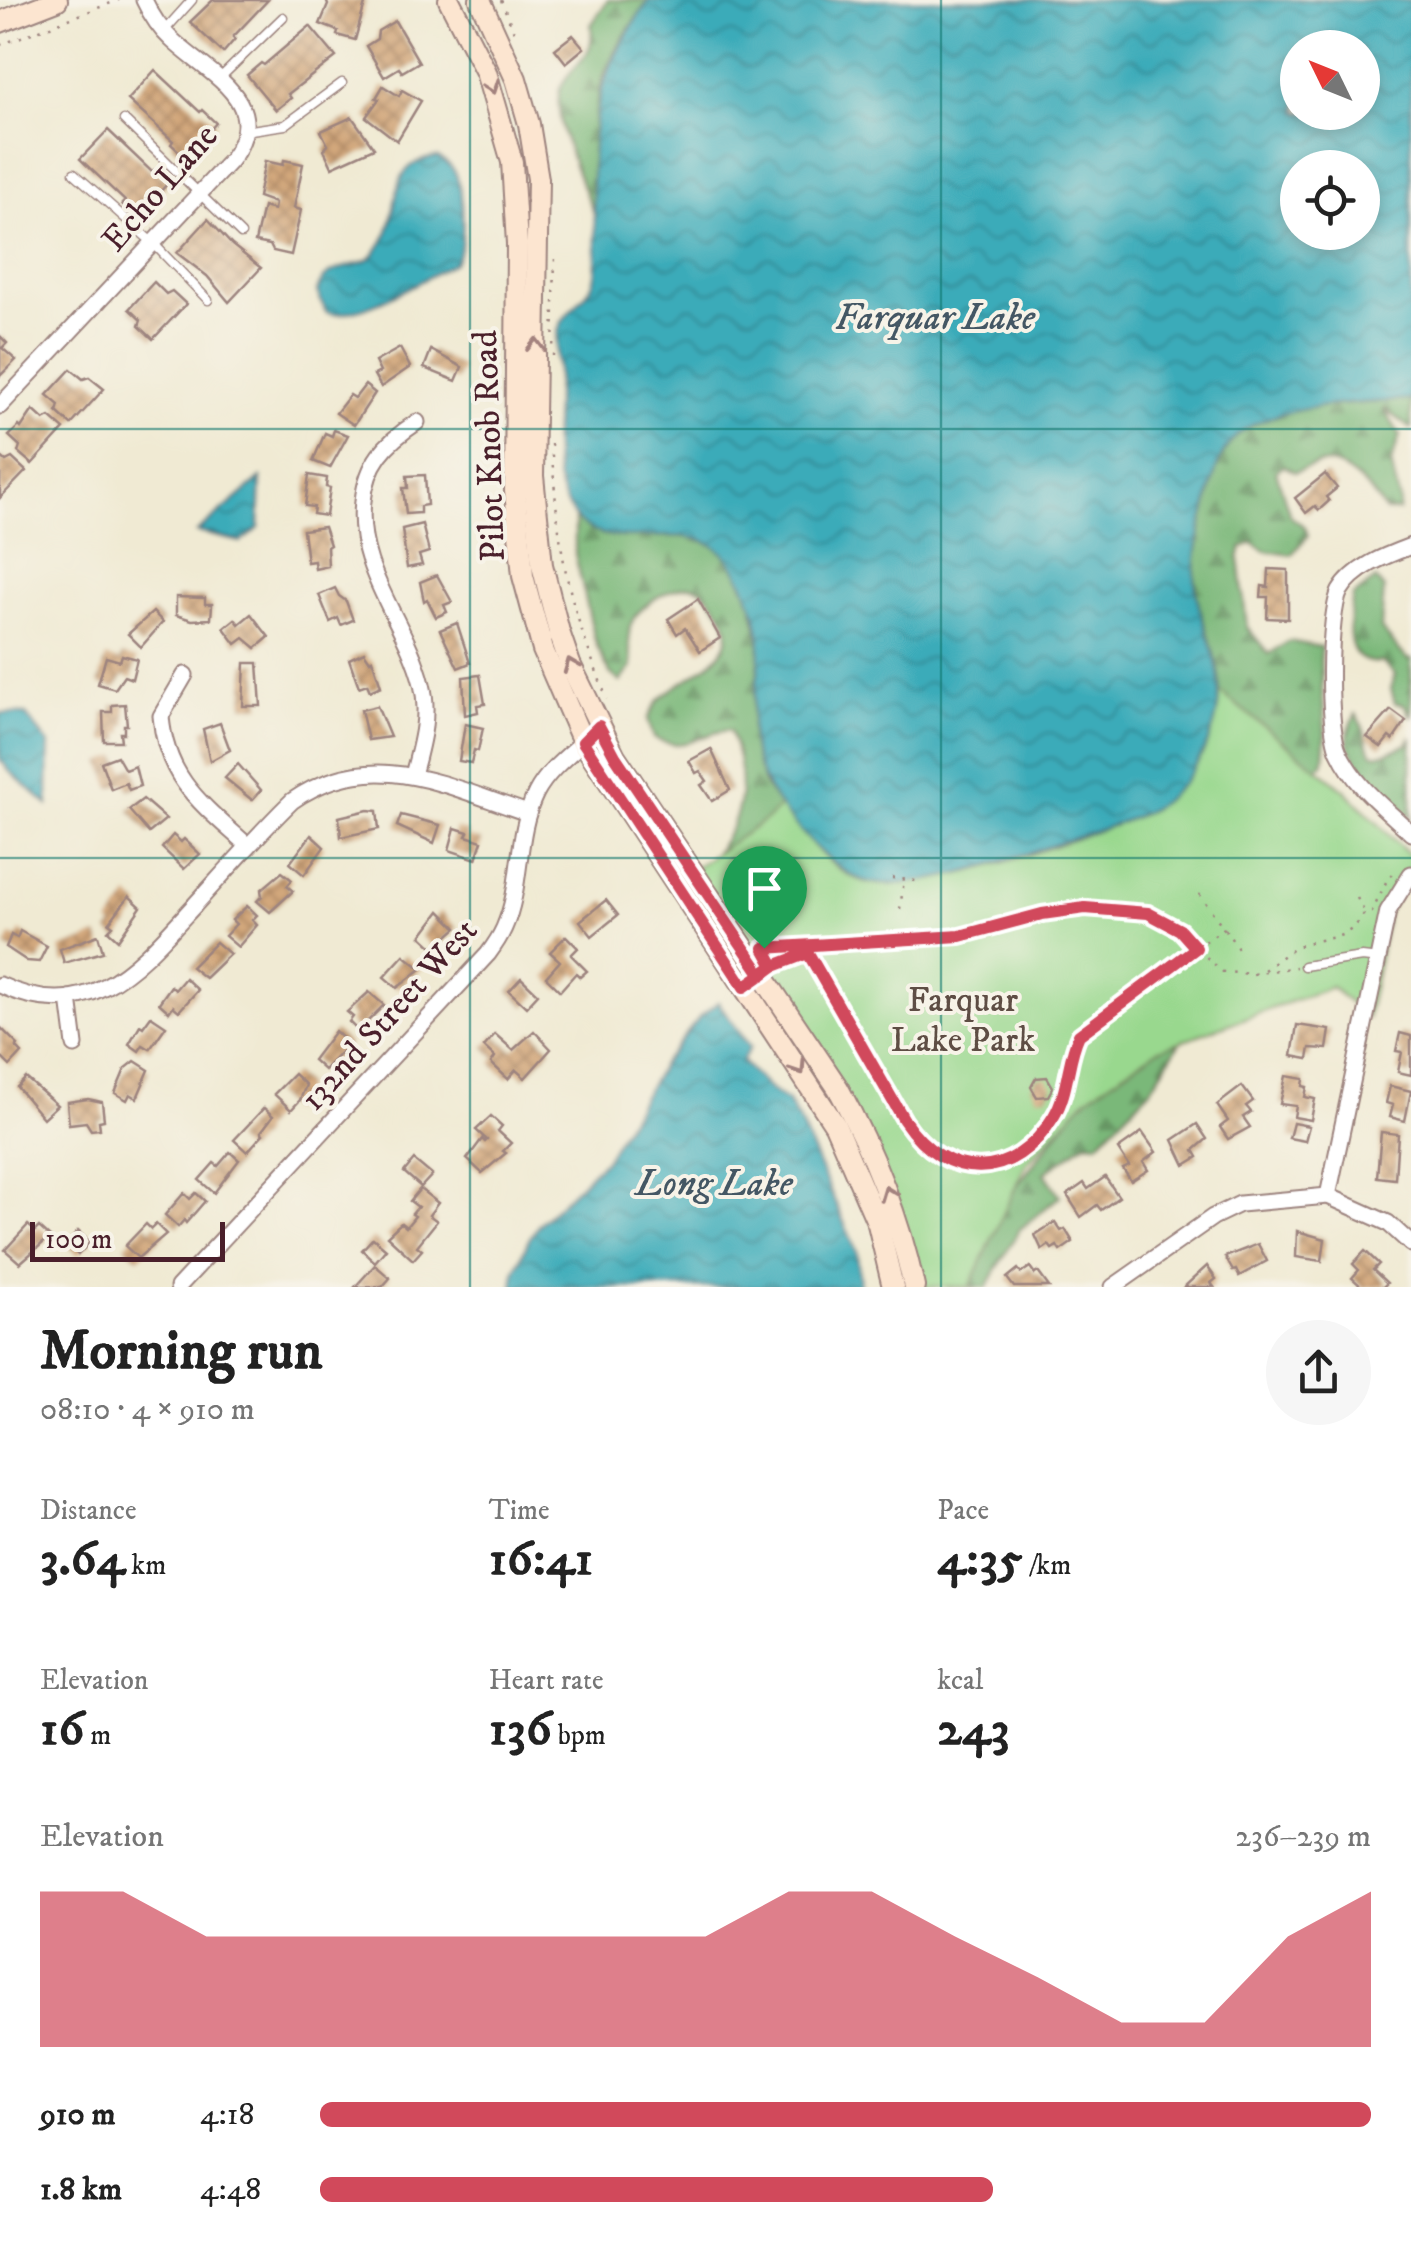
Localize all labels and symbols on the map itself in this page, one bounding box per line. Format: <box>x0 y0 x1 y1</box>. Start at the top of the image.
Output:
north arrow <box>1280 30 1380 130</box>
one-way arrow <box>480 78 501 95</box>
street label: Echo Lane <box>93 115 228 261</box>
water label: Farquar Lake <box>835 294 1036 342</box>
street label: Pilot Knob Road <box>464 329 516 562</box>
one-way arrow <box>525 336 546 352</box>
one-way arrow <box>563 657 583 675</box>
pin <box>722 846 807 949</box>
street label: 132nd Street West <box>291 910 488 1121</box>
park label: Farquar Lake Park <box>891 979 1035 1063</box>
one-way arrow <box>786 1057 805 1075</box>
water label: Long Lake <box>633 1160 794 1208</box>
one-way arrow <box>879 1186 900 1203</box>
scale bar <box>30 1217 225 1262</box>

